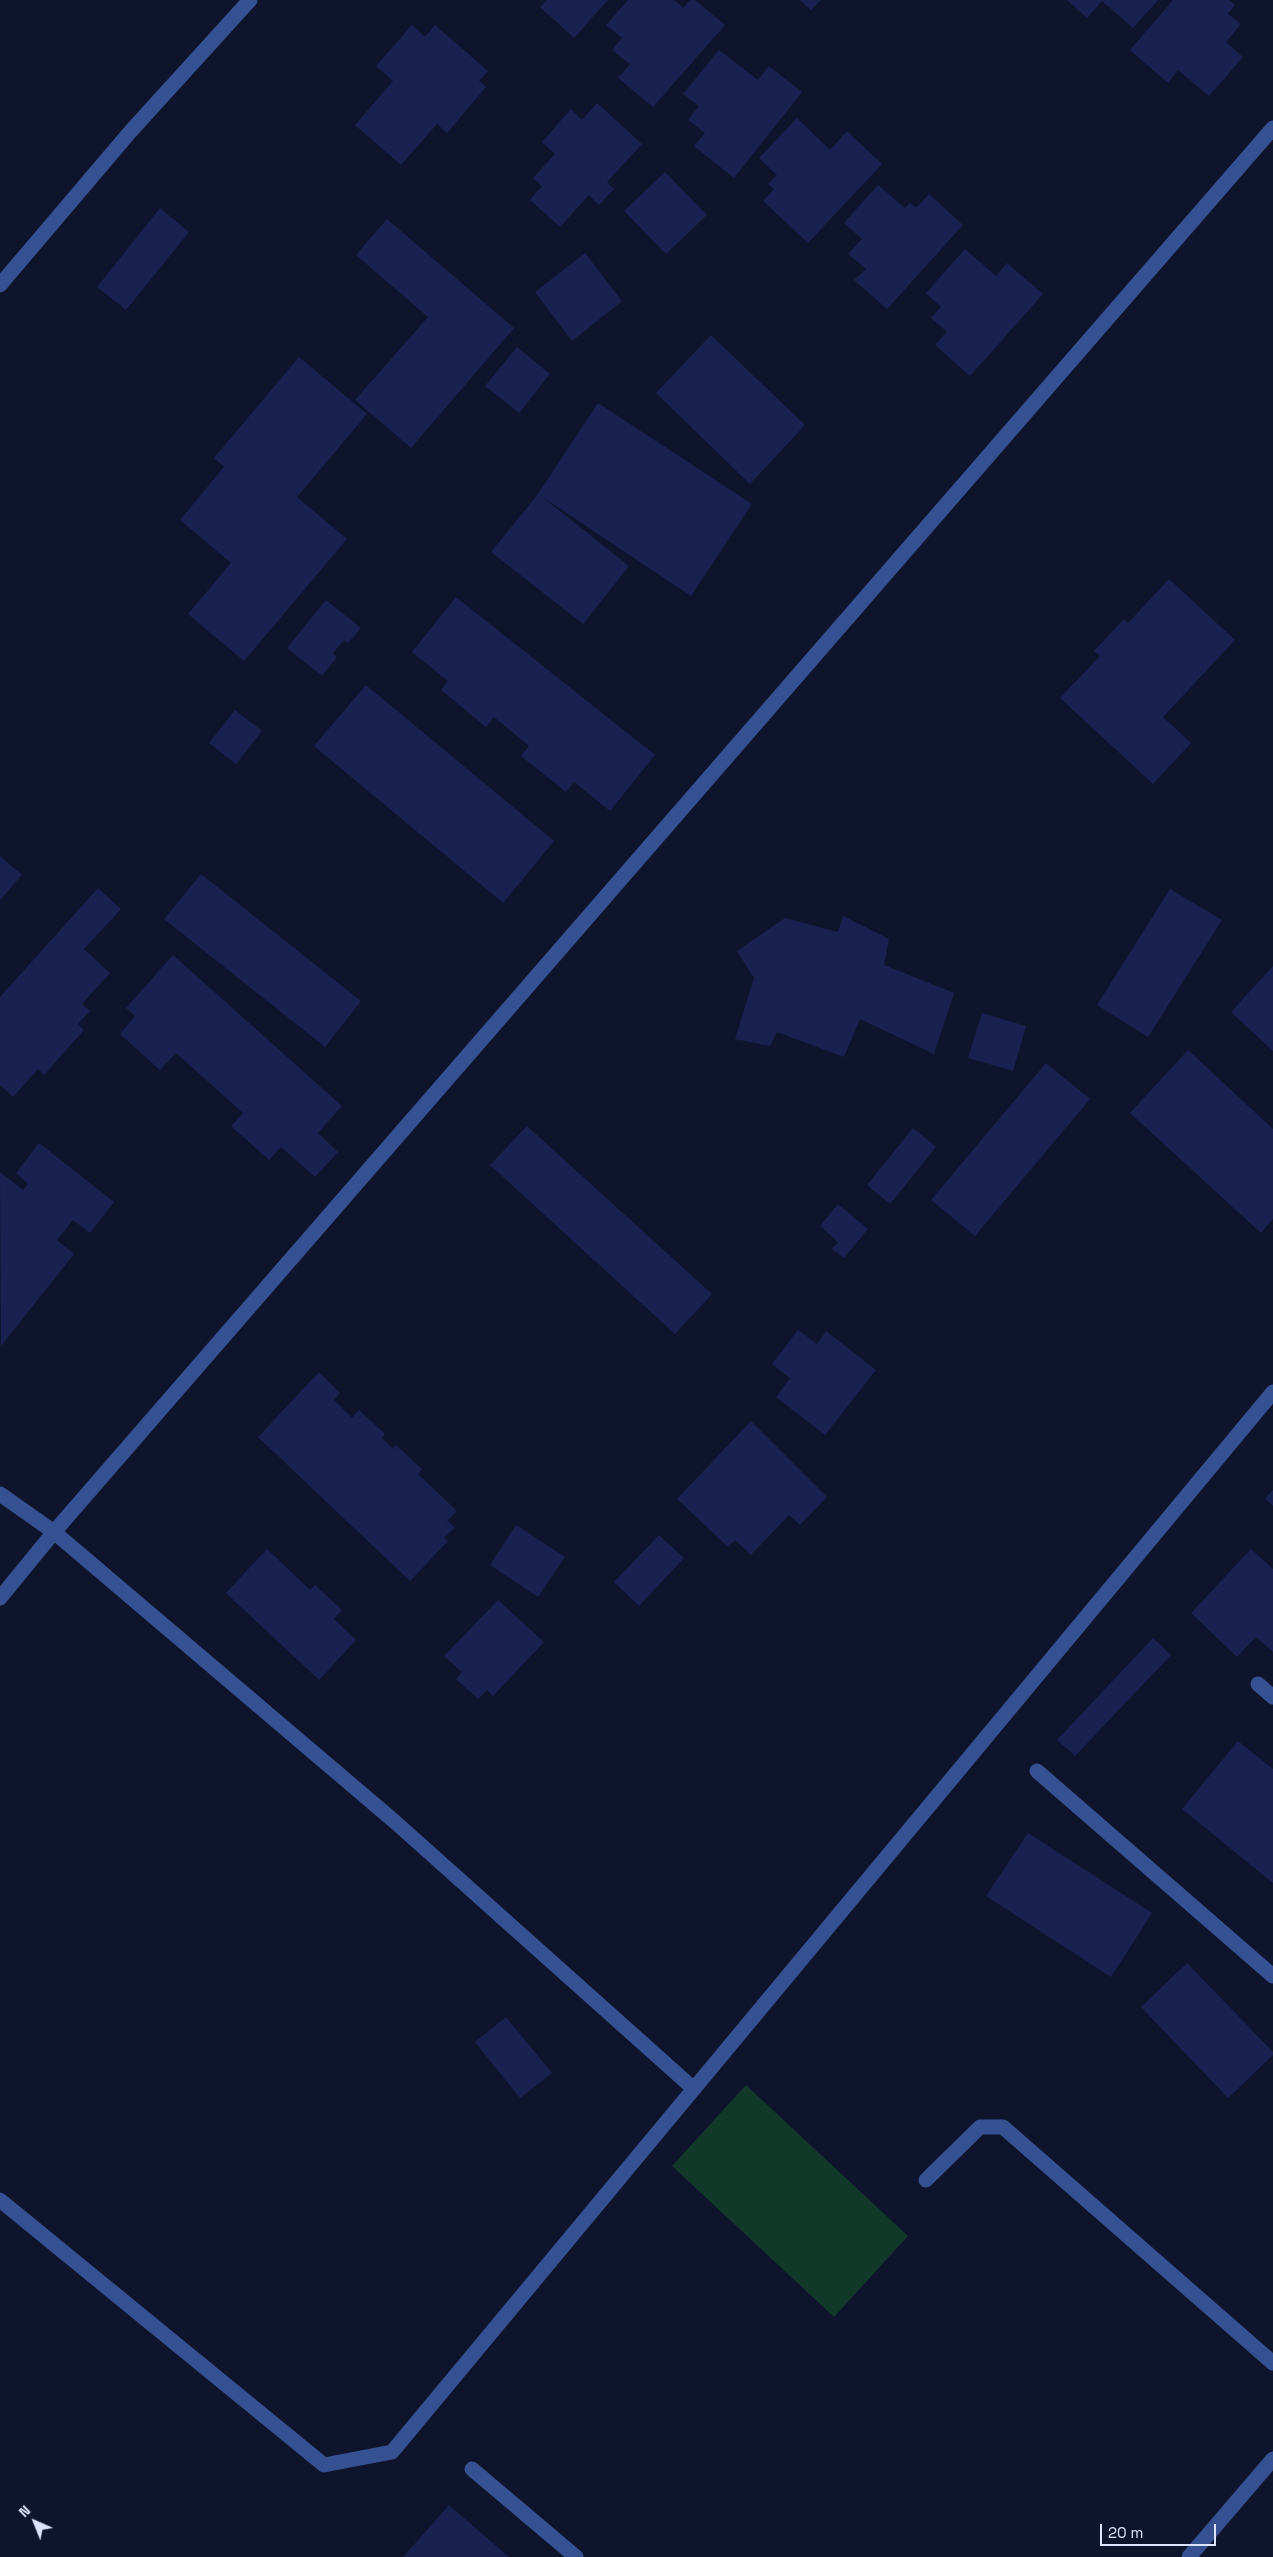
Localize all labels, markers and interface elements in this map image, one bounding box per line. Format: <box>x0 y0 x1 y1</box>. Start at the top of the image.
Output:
north arrow <box>10 2497 60 2547</box>
text: N <box>15 2501 34 2521</box>
scale bar <box>1103 2514 1219 2546</box>
text: 20 m <box>1108 2523 1143 2542</box>

